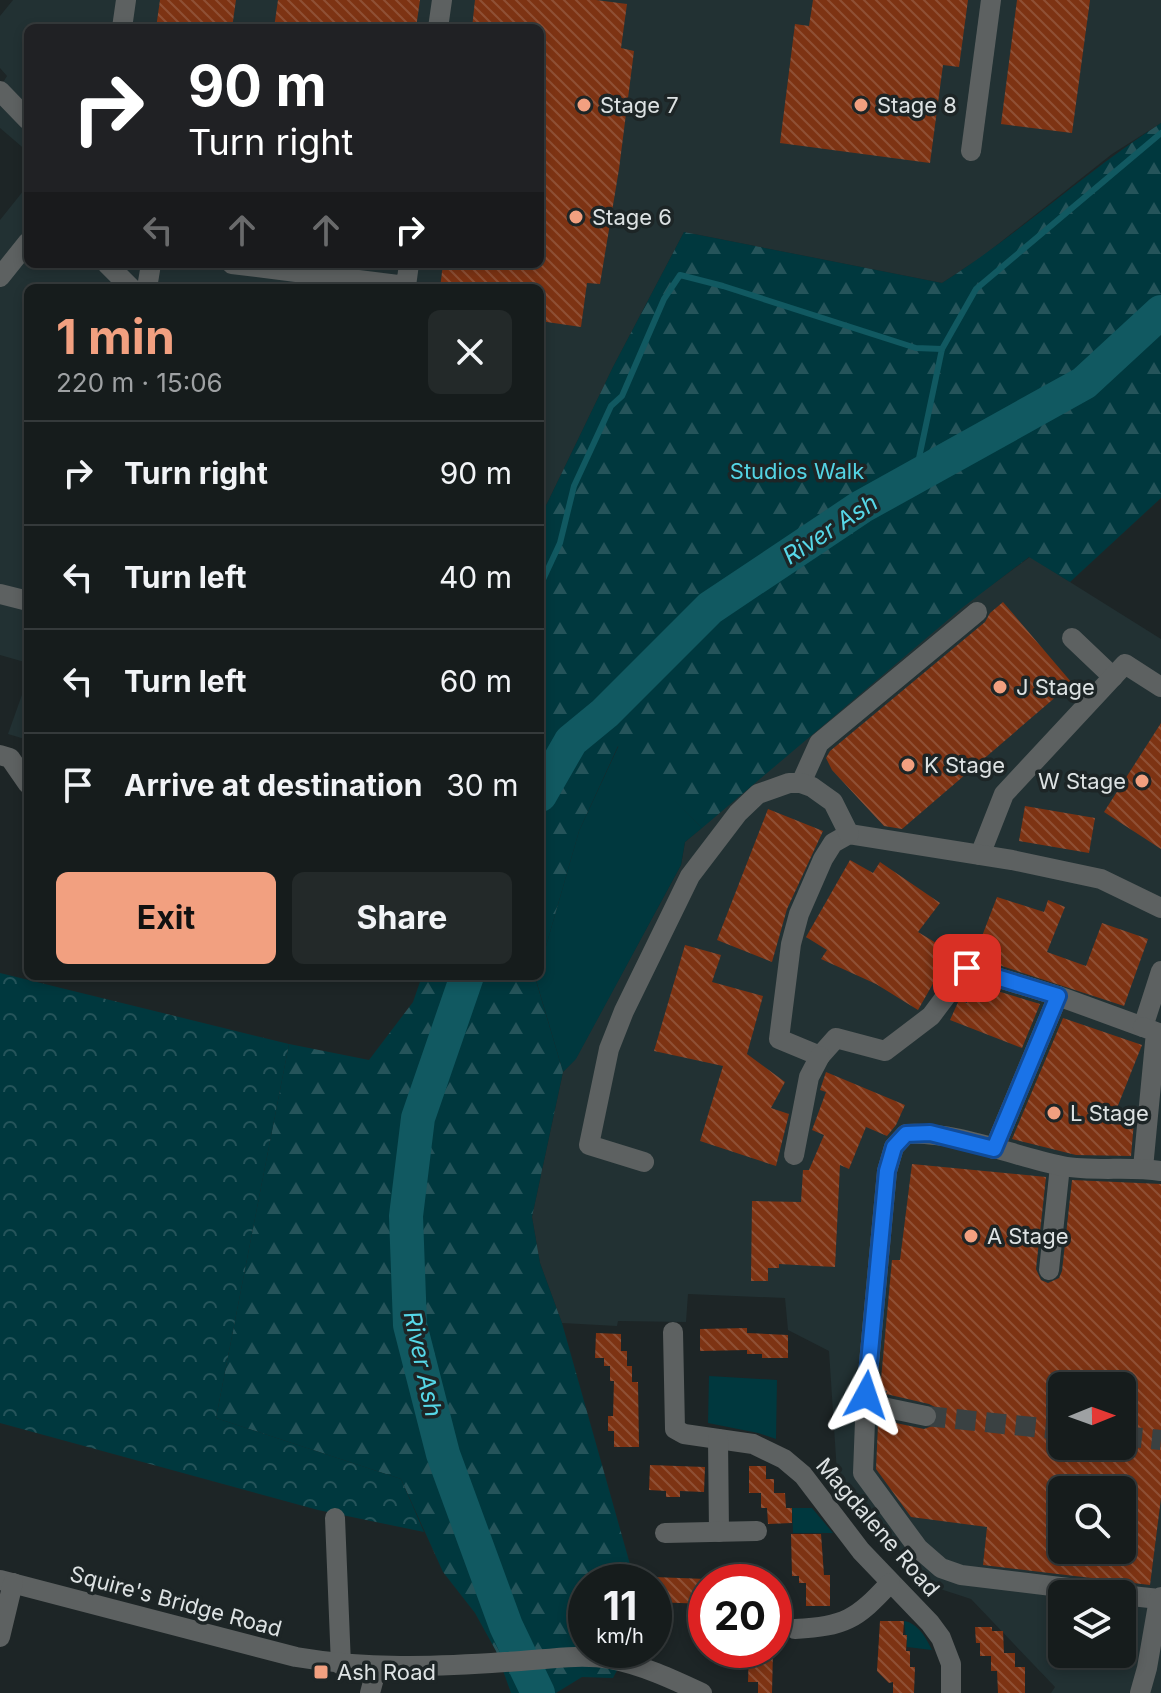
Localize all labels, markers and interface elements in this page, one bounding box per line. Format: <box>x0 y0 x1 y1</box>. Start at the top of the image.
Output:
text: 90 m <box>188 52 327 120</box>
icon: right <box>56 56 160 160</box>
place label: Stage 7 <box>600 92 679 118</box>
place label: Stage 8 <box>877 92 957 118</box>
marker: Stage 7 <box>575 96 593 114</box>
marker: Stage 8 <box>852 96 870 114</box>
text: Turn right <box>188 120 353 164</box>
place label: Stage 6 <box>592 204 672 230</box>
icon: left <box>136 208 180 252</box>
icon: ahead <box>220 208 264 252</box>
icon: ahead <box>304 208 348 252</box>
icon: right <box>388 208 432 252</box>
marker: Stage 6 <box>567 208 585 226</box>
text: 1 min <box>56 307 175 366</box>
button: close <box>428 310 512 394</box>
text: 220 m · 15:06 <box>56 367 223 398</box>
icon: right <box>56 451 100 495</box>
text: Turn right <box>124 455 268 491</box>
text: 90 m <box>440 455 512 491</box>
park label: Studios Walk <box>730 458 864 484</box>
water label: River Ash <box>777 488 883 570</box>
icon: left <box>56 555 100 599</box>
text: Turn left <box>124 559 246 595</box>
text: 40 m <box>439 559 512 595</box>
icon: left <box>56 659 100 703</box>
text: Turn left <box>124 663 246 699</box>
text: 60 m <box>440 663 512 699</box>
place label: J Stage <box>1016 674 1095 700</box>
marker: J Stage <box>991 678 1009 696</box>
place label: K Stage <box>924 752 1005 778</box>
marker: K Stage <box>899 756 917 774</box>
icon: arrive <box>56 763 100 807</box>
text: Arrive at destination <box>124 767 422 803</box>
text: 30 m <box>446 767 519 803</box>
place label: W Stage <box>1038 768 1126 794</box>
marker: W Stage <box>1133 772 1151 790</box>
button: Exit <box>56 872 276 964</box>
button: Share <box>292 872 512 964</box>
pin <box>933 934 1001 1002</box>
icon: arrive <box>945 946 989 990</box>
place label: L Stage <box>1070 1100 1149 1126</box>
marker: L Stage <box>1045 1104 1063 1122</box>
place label: A Stage <box>987 1223 1068 1249</box>
marker: A Stage <box>962 1227 980 1245</box>
water label: River Ash <box>398 1309 448 1419</box>
position arrow <box>824 1353 908 1437</box>
north arrow <box>1048 1372 1136 1460</box>
map controls <box>1048 1372 1136 1668</box>
street label: Magdalene Road <box>811 1453 945 1601</box>
button: search <box>1048 1476 1136 1564</box>
street label: Squire's Bridge Road <box>67 1560 285 1642</box>
speed limit sign: 20 <box>688 1564 792 1668</box>
button: layers <box>1048 1580 1136 1668</box>
text: 11 <box>603 1581 637 1630</box>
text: km/h <box>596 1624 644 1648</box>
place label: Ash Road <box>337 1659 436 1685</box>
marker: Ash Road <box>312 1663 330 1681</box>

